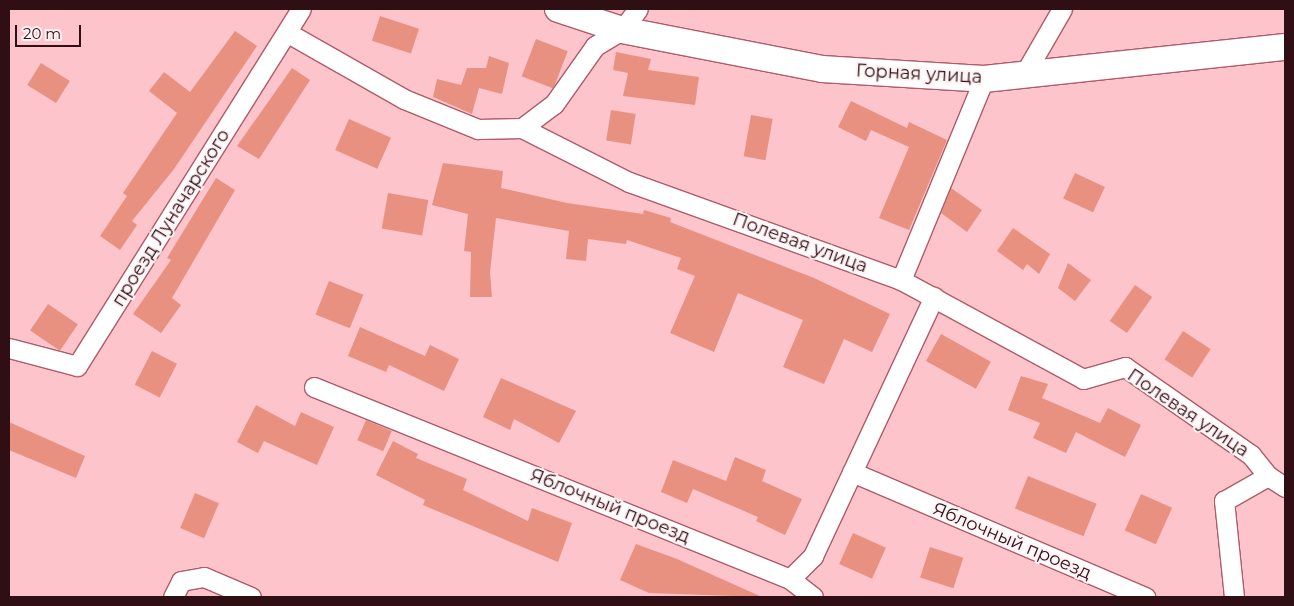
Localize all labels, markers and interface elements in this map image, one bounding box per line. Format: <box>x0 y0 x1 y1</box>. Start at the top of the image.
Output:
scale bar <box>18 15 84 47</box>
text: 20 m <box>23 24 61 43</box>
street label: Горная улица <box>855 60 983 88</box>
street label: проезд Луначарского <box>108 125 234 311</box>
street label: Полевая улица <box>730 209 870 277</box>
street label: Полевая улица <box>1123 364 1253 462</box>
street label: Яблочный проезд <box>527 464 693 548</box>
street label: Яблочный проезд <box>929 498 1095 584</box>

